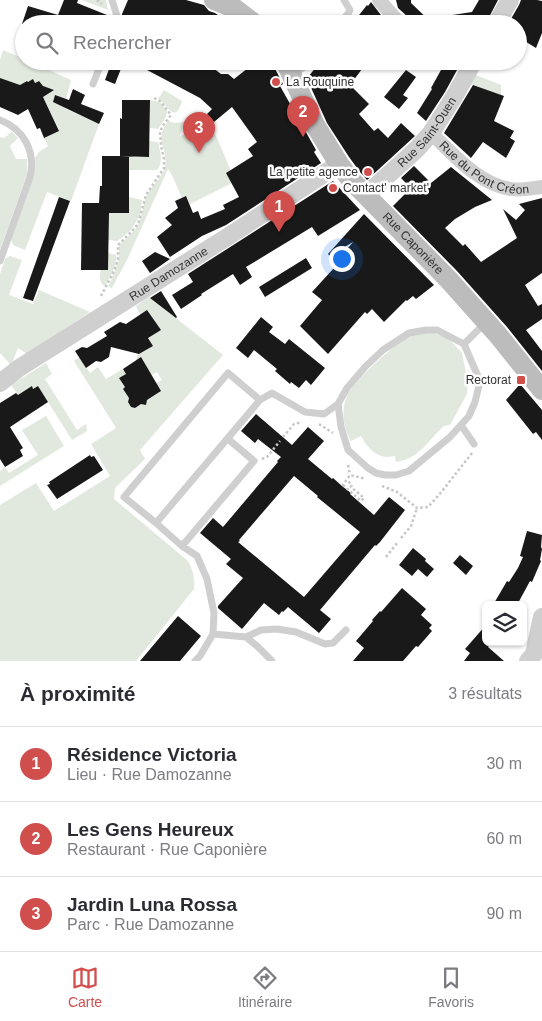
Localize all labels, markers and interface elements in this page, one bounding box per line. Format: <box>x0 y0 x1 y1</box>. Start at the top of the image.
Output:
search box <box>15 15 527 70</box>
icon: search <box>33 29 61 57</box>
text: Rechercher <box>73 32 171 53</box>
place label: La Rouquine <box>286 75 354 89</box>
marker: La Rouquine <box>270 76 282 88</box>
street label: Rue Saint-Ouen <box>395 95 459 170</box>
pin: 2 <box>287 96 319 137</box>
pin: 3 <box>183 112 215 153</box>
street label: Rue du Pont Créon <box>436 138 530 197</box>
place label: La petite agence <box>269 165 358 179</box>
marker: La petite agence <box>362 166 374 178</box>
place label: Contact' market' <box>343 181 429 195</box>
marker: Contact' market' <box>327 182 339 194</box>
pin: 1 <box>263 191 295 232</box>
street label: Rue Caponière <box>380 209 446 277</box>
street label: Rue Damozanne <box>127 244 211 304</box>
your location <box>329 246 355 272</box>
place label: Rectorat <box>466 373 512 387</box>
marker: Rectorat <box>515 374 527 386</box>
map controls <box>482 601 527 646</box>
button: layers <box>482 601 527 646</box>
text: À proximité <box>20 682 136 705</box>
text: 3 résultats <box>448 685 522 702</box>
text: Résidence Victoria <box>67 744 237 765</box>
text: 1 <box>32 755 40 772</box>
text: 30 m <box>486 755 522 772</box>
text: Lieu · Rue Damozanne <box>67 766 232 783</box>
text: Les Gens Heureux <box>67 819 234 840</box>
text: 2 <box>32 830 40 847</box>
text: 60 m <box>486 830 522 847</box>
text: Restaurant · Rue Caponière <box>67 841 267 858</box>
text: Jardin Luna Rossa <box>67 894 237 915</box>
text: 3 <box>32 905 40 922</box>
text: 90 m <box>486 905 522 922</box>
text: Parc · Rue Damozanne <box>67 916 234 933</box>
tab: Carte <box>68 964 102 1010</box>
tab: Itinéraire <box>238 964 292 1010</box>
tab: Favoris <box>428 964 474 1010</box>

